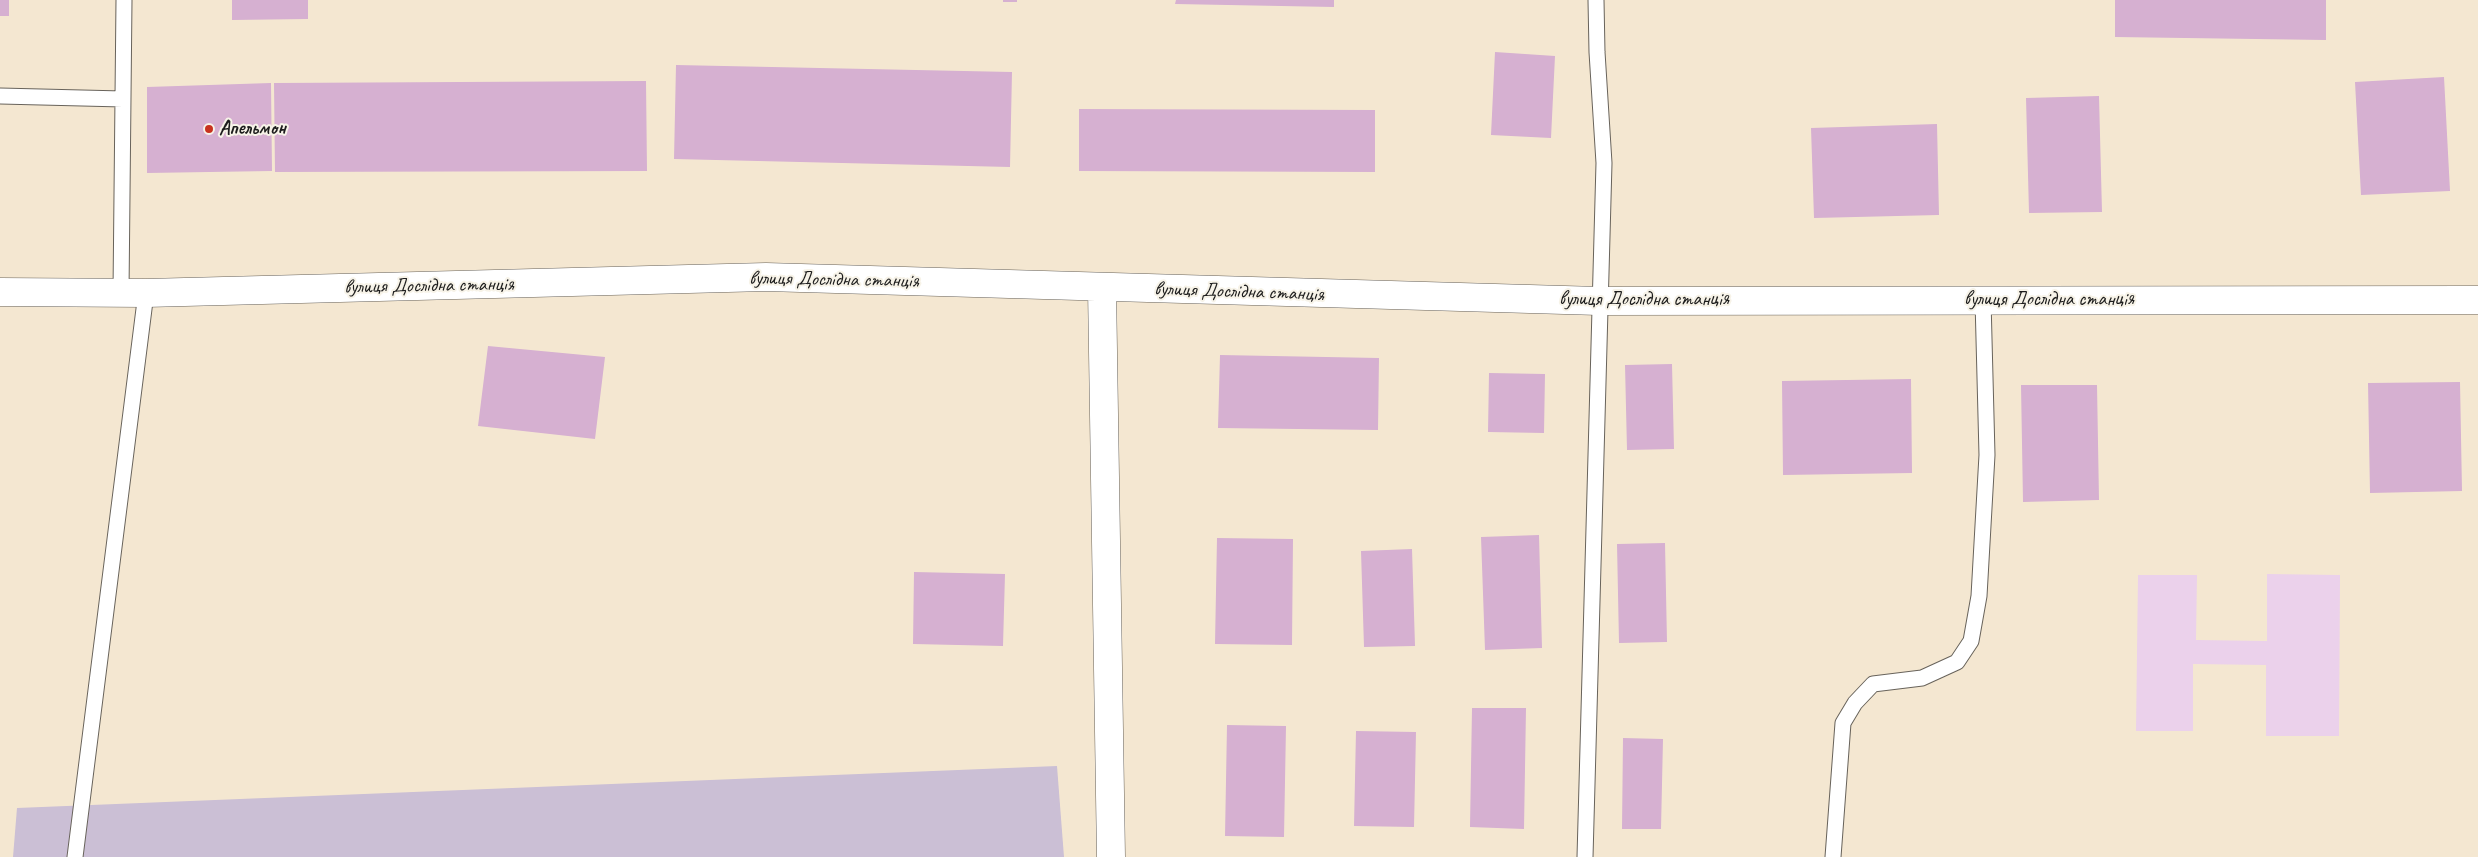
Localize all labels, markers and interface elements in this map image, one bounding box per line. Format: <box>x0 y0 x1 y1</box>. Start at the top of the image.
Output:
place label: Апельмон <box>219 117 286 141</box>
marker: Апельмон <box>203 123 215 135</box>
street label: вулиця Дослідна станція <box>749 267 919 293</box>
street label: вулиця Дослідна станція <box>344 273 514 299</box>
street label: вулиця Дослідна станція <box>1154 277 1324 307</box>
street label: вулиця Дослідна станція <box>1559 288 1729 312</box>
street label: вулиця Дослідна станція <box>1964 288 2134 312</box>

